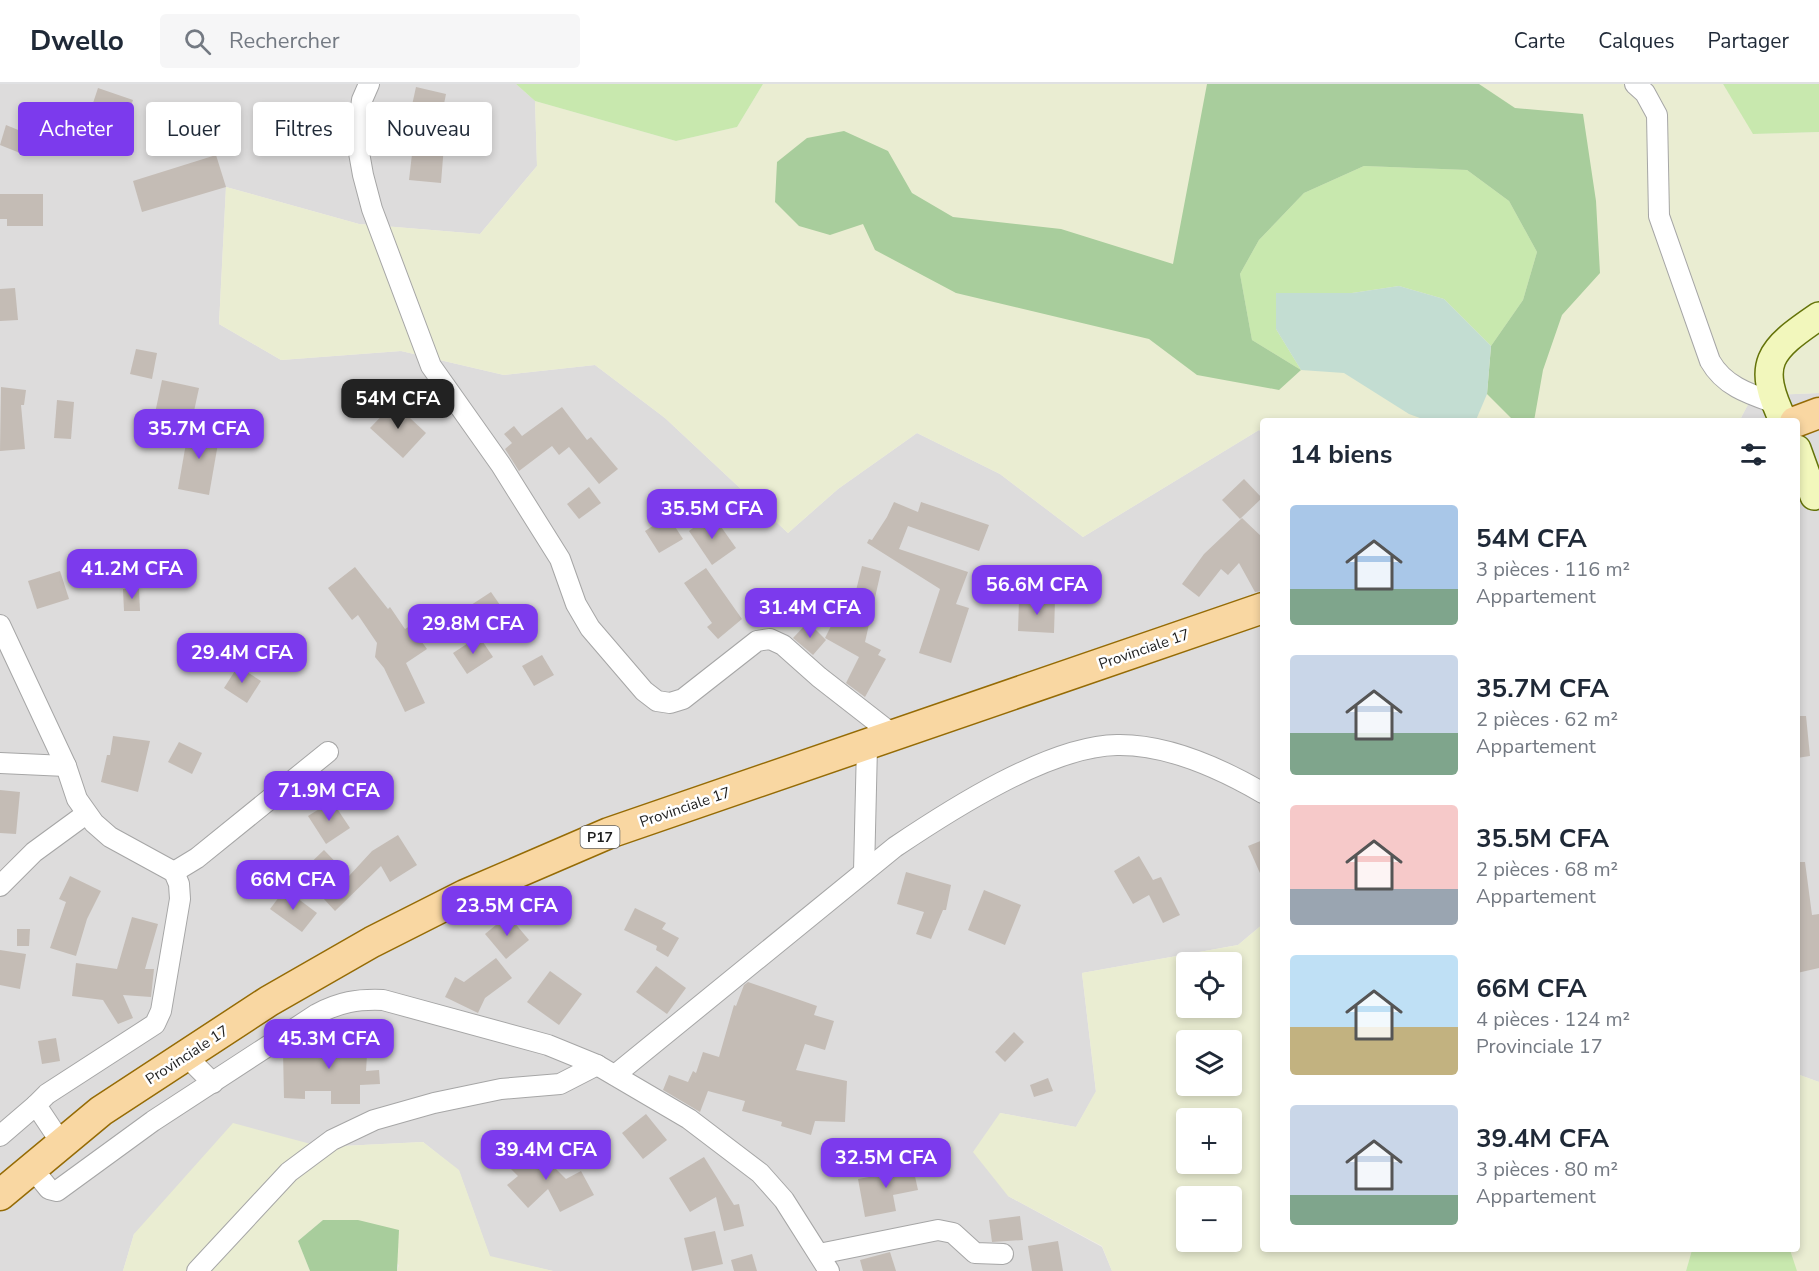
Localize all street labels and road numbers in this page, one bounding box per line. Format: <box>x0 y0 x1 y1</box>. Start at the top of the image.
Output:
street label: Provinciale 17 <box>1096 624 1192 674</box>
street label: Provinciale 17 <box>637 782 733 832</box>
road number: P17 <box>580 826 620 848</box>
street label: Provinciale 17 <box>142 1021 232 1089</box>

